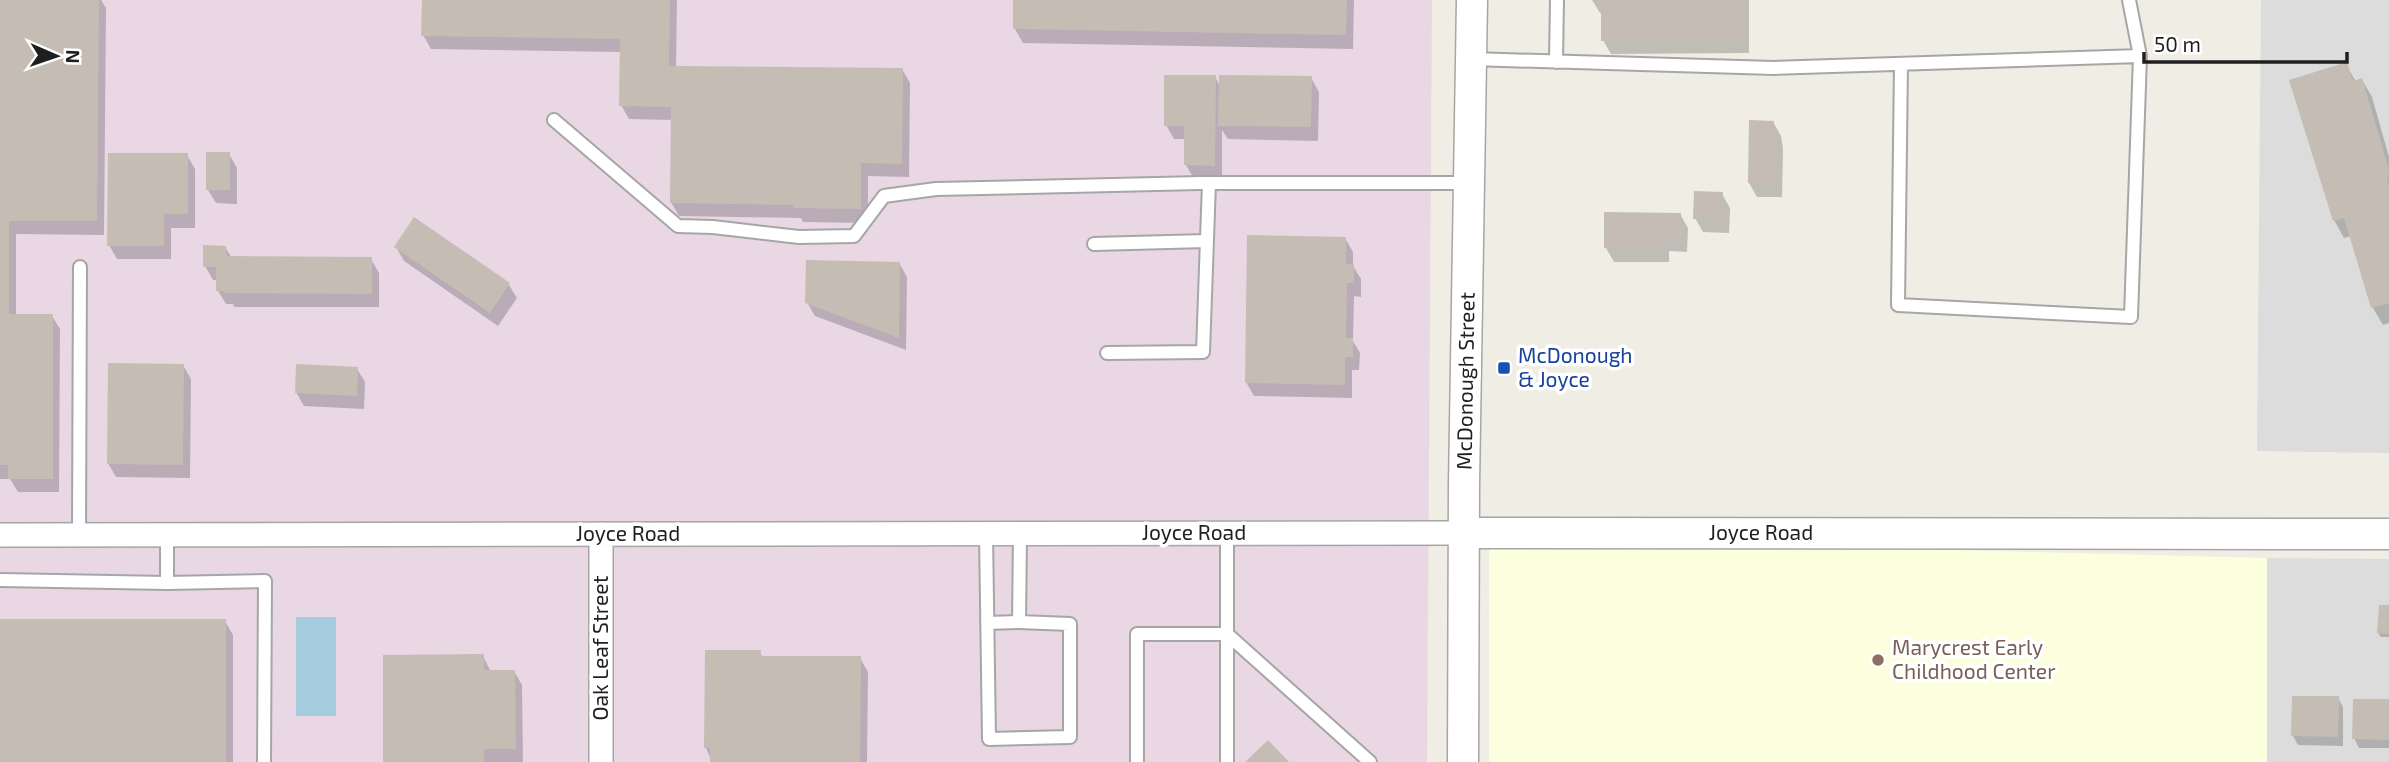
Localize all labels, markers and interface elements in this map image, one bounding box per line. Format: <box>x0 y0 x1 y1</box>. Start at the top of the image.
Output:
north arrow <box>21 21 91 91</box>
scale bar <box>2144 21 2347 65</box>
text: 50 m <box>2154 31 2201 56</box>
text: N <box>62 49 85 64</box>
street label: McDonough Street <box>1450 292 1479 470</box>
place label: McDonough & Joyce <box>1518 342 1633 391</box>
marker: McDonough & Joyce <box>1496 360 1512 376</box>
street label: Joyce Road <box>1142 519 1246 544</box>
street label: Joyce Road <box>1709 519 1813 544</box>
street label: Joyce Road <box>576 520 680 545</box>
street label: Oak Leaf Street <box>587 576 612 720</box>
place label: Marycrest Early Childhood Center <box>1892 634 2056 683</box>
marker: Marycrest Early Childhood Center <box>1870 652 1886 668</box>

